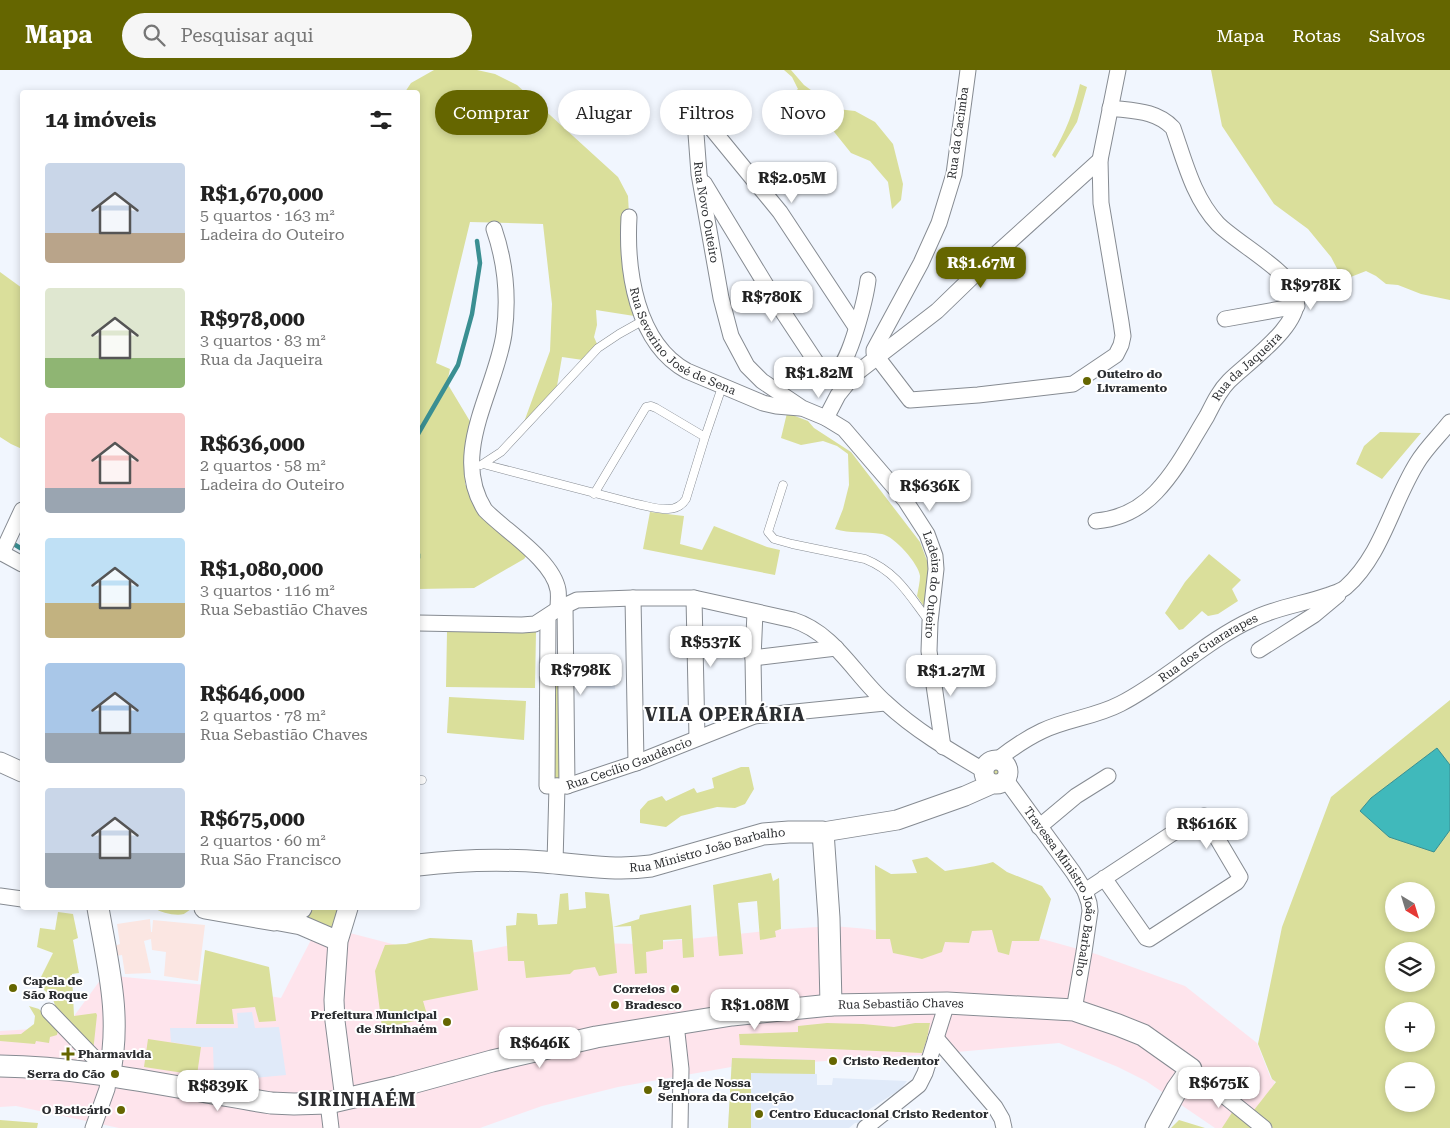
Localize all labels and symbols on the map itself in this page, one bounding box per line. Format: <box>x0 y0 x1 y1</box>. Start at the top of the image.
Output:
street label: Rua da Cacimba <box>945 86 971 180</box>
street label: Rua Novo Outeiro <box>691 161 722 264</box>
pin: R$2.05M <box>746 162 838 204</box>
pin: R$1.67M <box>935 246 1027 289</box>
pin: R$978K <box>1270 268 1352 311</box>
pin: R$780K <box>731 280 813 323</box>
street label: Rua Severino José de Sena <box>627 286 738 398</box>
street label: Rua da Jaqueira <box>1209 329 1285 404</box>
pin: R$1.82M <box>773 356 865 399</box>
place label: Outeiro do Livramento <box>1097 367 1167 395</box>
marker: Outeiro do Livramento <box>1081 375 1093 387</box>
pin: R$636K <box>889 470 971 512</box>
street label: Ladeira do Outeiro <box>920 529 943 639</box>
street label: Rua dos Guararapes <box>1156 611 1260 685</box>
pin: R$537K <box>670 626 752 668</box>
pin: R$798K <box>540 654 622 696</box>
pin: R$1.27M <box>905 654 997 697</box>
district label: VILA OPERÁRIA <box>645 703 805 725</box>
street label: Rua Cecílio Gaudêncio <box>565 734 694 793</box>
street label: Travessa Ministro João Barbalho <box>1021 804 1097 978</box>
pin: R$616K <box>1166 808 1248 850</box>
street label: Rua Ministro João Barbalho <box>629 825 786 875</box>
north arrow <box>1385 882 1435 932</box>
place label: Capela de São Roque <box>23 974 88 1002</box>
marker: Capela de São Roque <box>7 982 19 994</box>
place label: Correios <box>613 982 665 996</box>
marker: Correios <box>669 983 681 995</box>
pin: R$1.08M <box>709 988 801 1031</box>
street label: Rua Sebastião Chaves <box>838 996 964 1012</box>
place label: Bradesco <box>625 998 682 1012</box>
marker: Bradesco <box>609 999 621 1011</box>
place label: Prefeitura Municipal de Sirinhaém <box>311 1008 437 1036</box>
marker: Prefeitura Municipal de Sirinhaém <box>441 1016 453 1028</box>
pin: R$646K <box>499 1026 581 1069</box>
place label: Pharmavida <box>78 1047 151 1061</box>
marker: Pharmavida <box>62 1048 74 1060</box>
place label: Cristo Redentor <box>843 1054 940 1068</box>
marker: Cristo Redentor <box>827 1055 839 1067</box>
pin: R$675K <box>1178 1066 1260 1109</box>
place label: Serra do Cão <box>27 1067 105 1081</box>
marker: Serra do Cão <box>109 1068 121 1080</box>
pin: R$839K <box>177 1070 259 1112</box>
place label: Igreja de Nossa Senhora da Conceição <box>658 1076 794 1104</box>
marker: Igreja de Nossa Senhora da Conceição <box>642 1084 654 1096</box>
district label: SIRINHAÉM <box>298 1088 416 1110</box>
place label: O Boticário <box>42 1103 111 1117</box>
marker: O Boticário <box>115 1104 127 1116</box>
place label: Centro Educacional Cristo Redentor <box>769 1107 989 1121</box>
marker: Centro Educacional Cristo Redentor <box>753 1108 765 1120</box>

